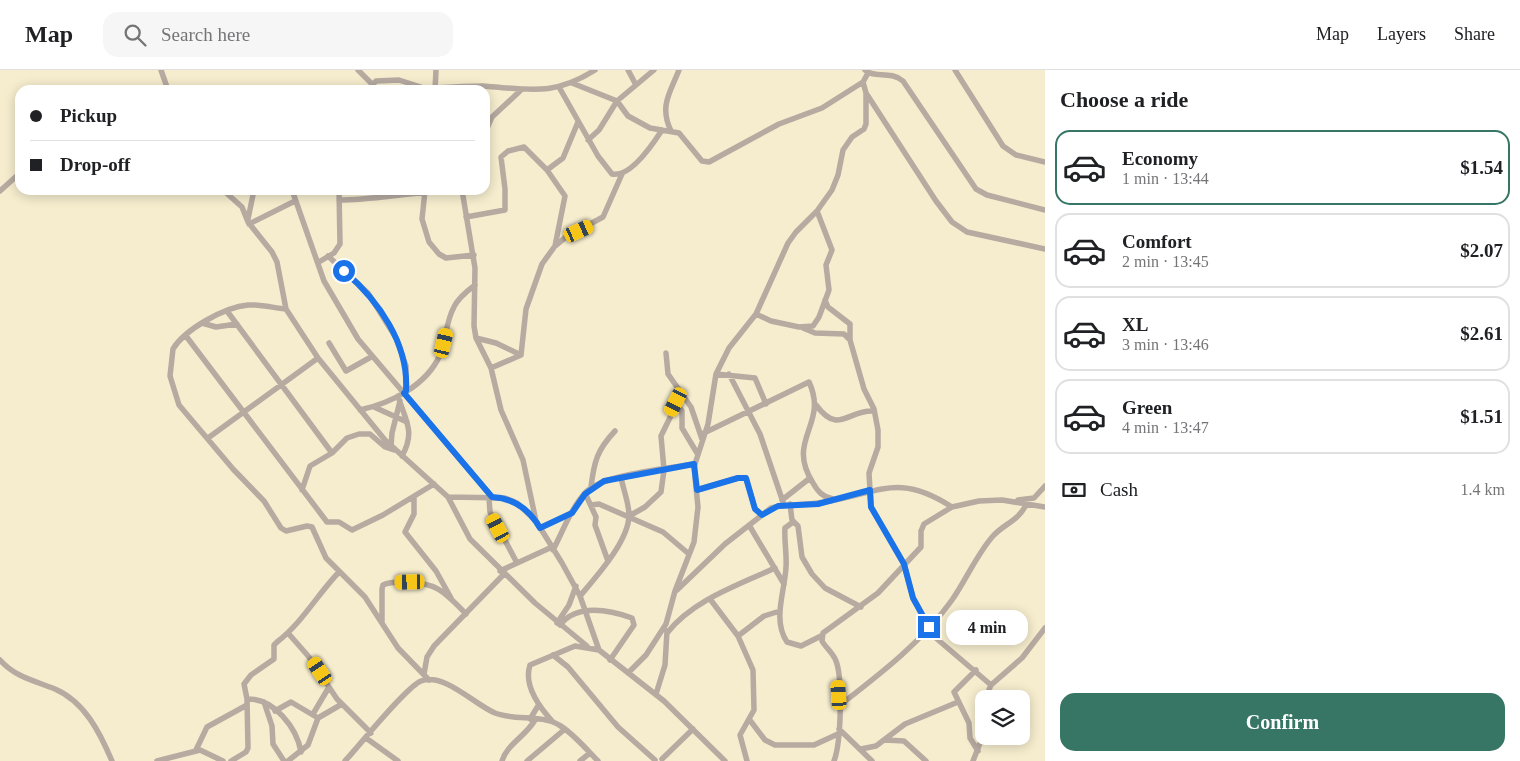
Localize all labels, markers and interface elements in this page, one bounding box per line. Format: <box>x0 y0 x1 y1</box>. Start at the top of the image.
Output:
search box <box>103 12 453 57</box>
text: Map <box>25 21 73 47</box>
icon: search <box>121 21 149 49</box>
text: Search here <box>161 24 250 45</box>
text: Map <box>1316 24 1349 44</box>
text: Layers <box>1377 24 1426 44</box>
text: Share <box>1454 24 1495 44</box>
text: Choose a ride <box>1060 87 1188 112</box>
text: Pickup <box>60 105 117 126</box>
icon: car <box>1062 145 1107 190</box>
text: Economy <box>1122 148 1198 169</box>
text: Drop-off <box>60 154 130 175</box>
text: $1.54 <box>1460 157 1503 178</box>
text: 1 min · 13:44 <box>1122 170 1209 187</box>
car <box>562 218 595 244</box>
icon: car <box>1062 228 1107 273</box>
text: Comfort <box>1122 231 1192 252</box>
text: $2.07 <box>1460 240 1503 261</box>
text: 2 min · 13:45 <box>1122 253 1209 270</box>
route start <box>333 260 355 282</box>
icon: car <box>1062 311 1107 356</box>
text: XL <box>1122 314 1148 335</box>
text: $2.61 <box>1460 323 1503 344</box>
car <box>433 327 454 359</box>
text: 3 min · 13:46 <box>1122 336 1209 353</box>
car <box>662 385 689 419</box>
icon: car <box>1062 394 1107 439</box>
text: Green <box>1122 397 1172 418</box>
text: $1.51 <box>1460 406 1503 427</box>
text: 4 min · 13:47 <box>1122 419 1209 436</box>
icon: cash <box>1060 476 1088 504</box>
text: Cash <box>1100 479 1138 500</box>
text: 1.4 km <box>1461 481 1505 498</box>
car <box>484 511 511 545</box>
car <box>394 574 425 590</box>
callout: 4 min <box>946 610 1029 644</box>
route end <box>918 616 940 638</box>
text: 4 min <box>968 619 1006 636</box>
car <box>305 654 334 688</box>
car <box>830 680 847 710</box>
map controls <box>975 690 1030 745</box>
button: layers <box>975 690 1030 745</box>
button: Confirm <box>1060 693 1505 751</box>

